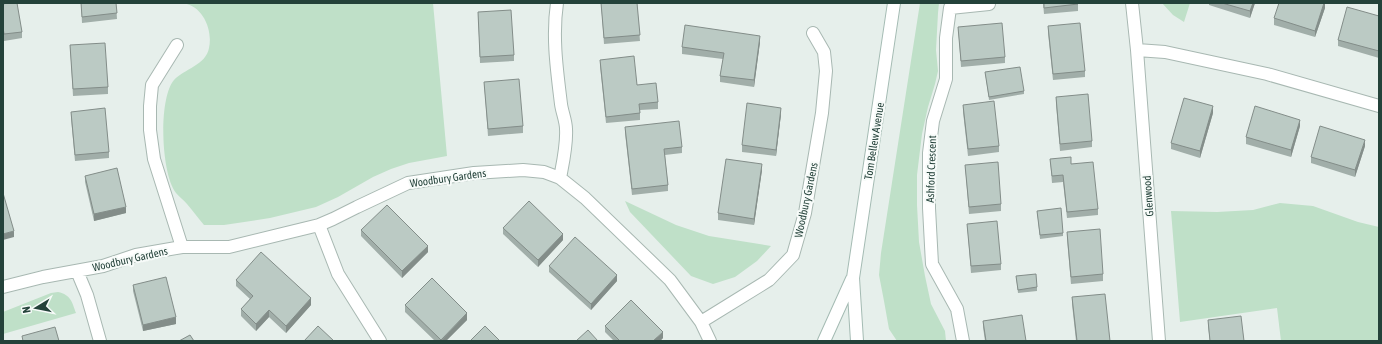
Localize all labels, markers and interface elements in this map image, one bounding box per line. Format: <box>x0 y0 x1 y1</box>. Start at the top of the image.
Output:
street label: Tom Bellew Avenue <box>862 101 886 181</box>
street label: Ashford Crescent <box>924 135 938 203</box>
street label: Woodbury Gardens <box>792 161 820 239</box>
street label: Woodbury Gardens <box>409 167 487 189</box>
street label: Glenwood <box>1141 175 1155 217</box>
street label: Woodbury Gardens <box>91 245 169 273</box>
north arrow <box>16 288 56 328</box>
text: N <box>20 305 33 314</box>

